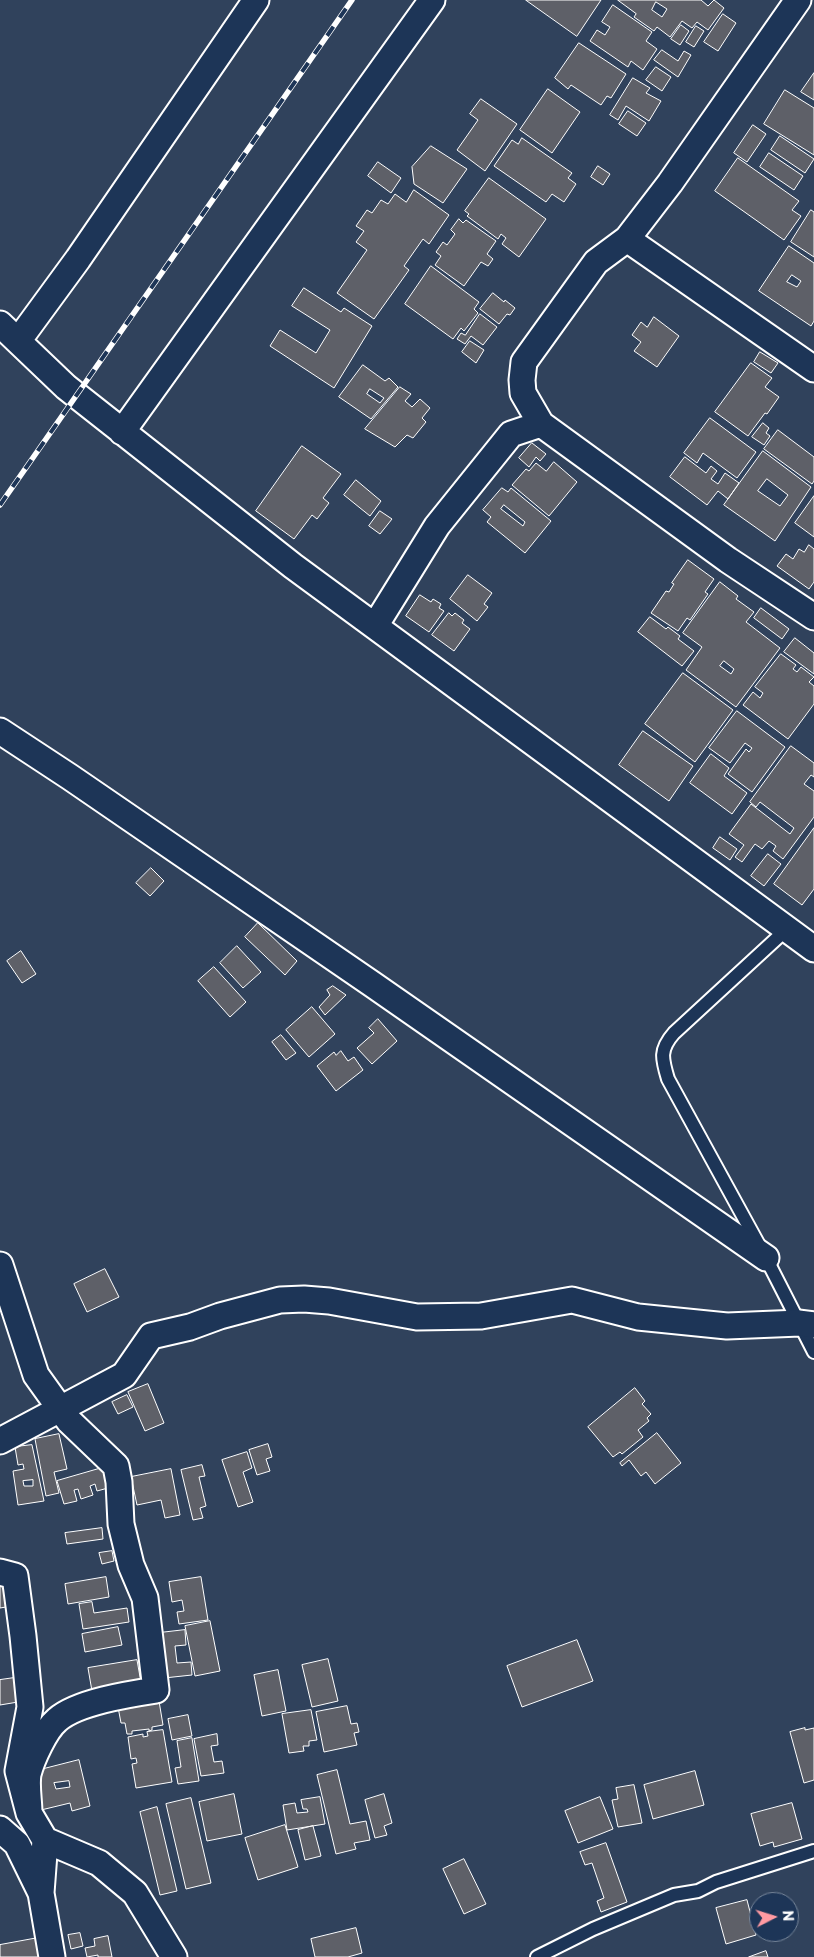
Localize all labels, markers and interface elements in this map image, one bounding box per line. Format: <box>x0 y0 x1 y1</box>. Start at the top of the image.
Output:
north arrow <box>749 1892 799 1942</box>
text: N <box>778 1909 799 1922</box>

